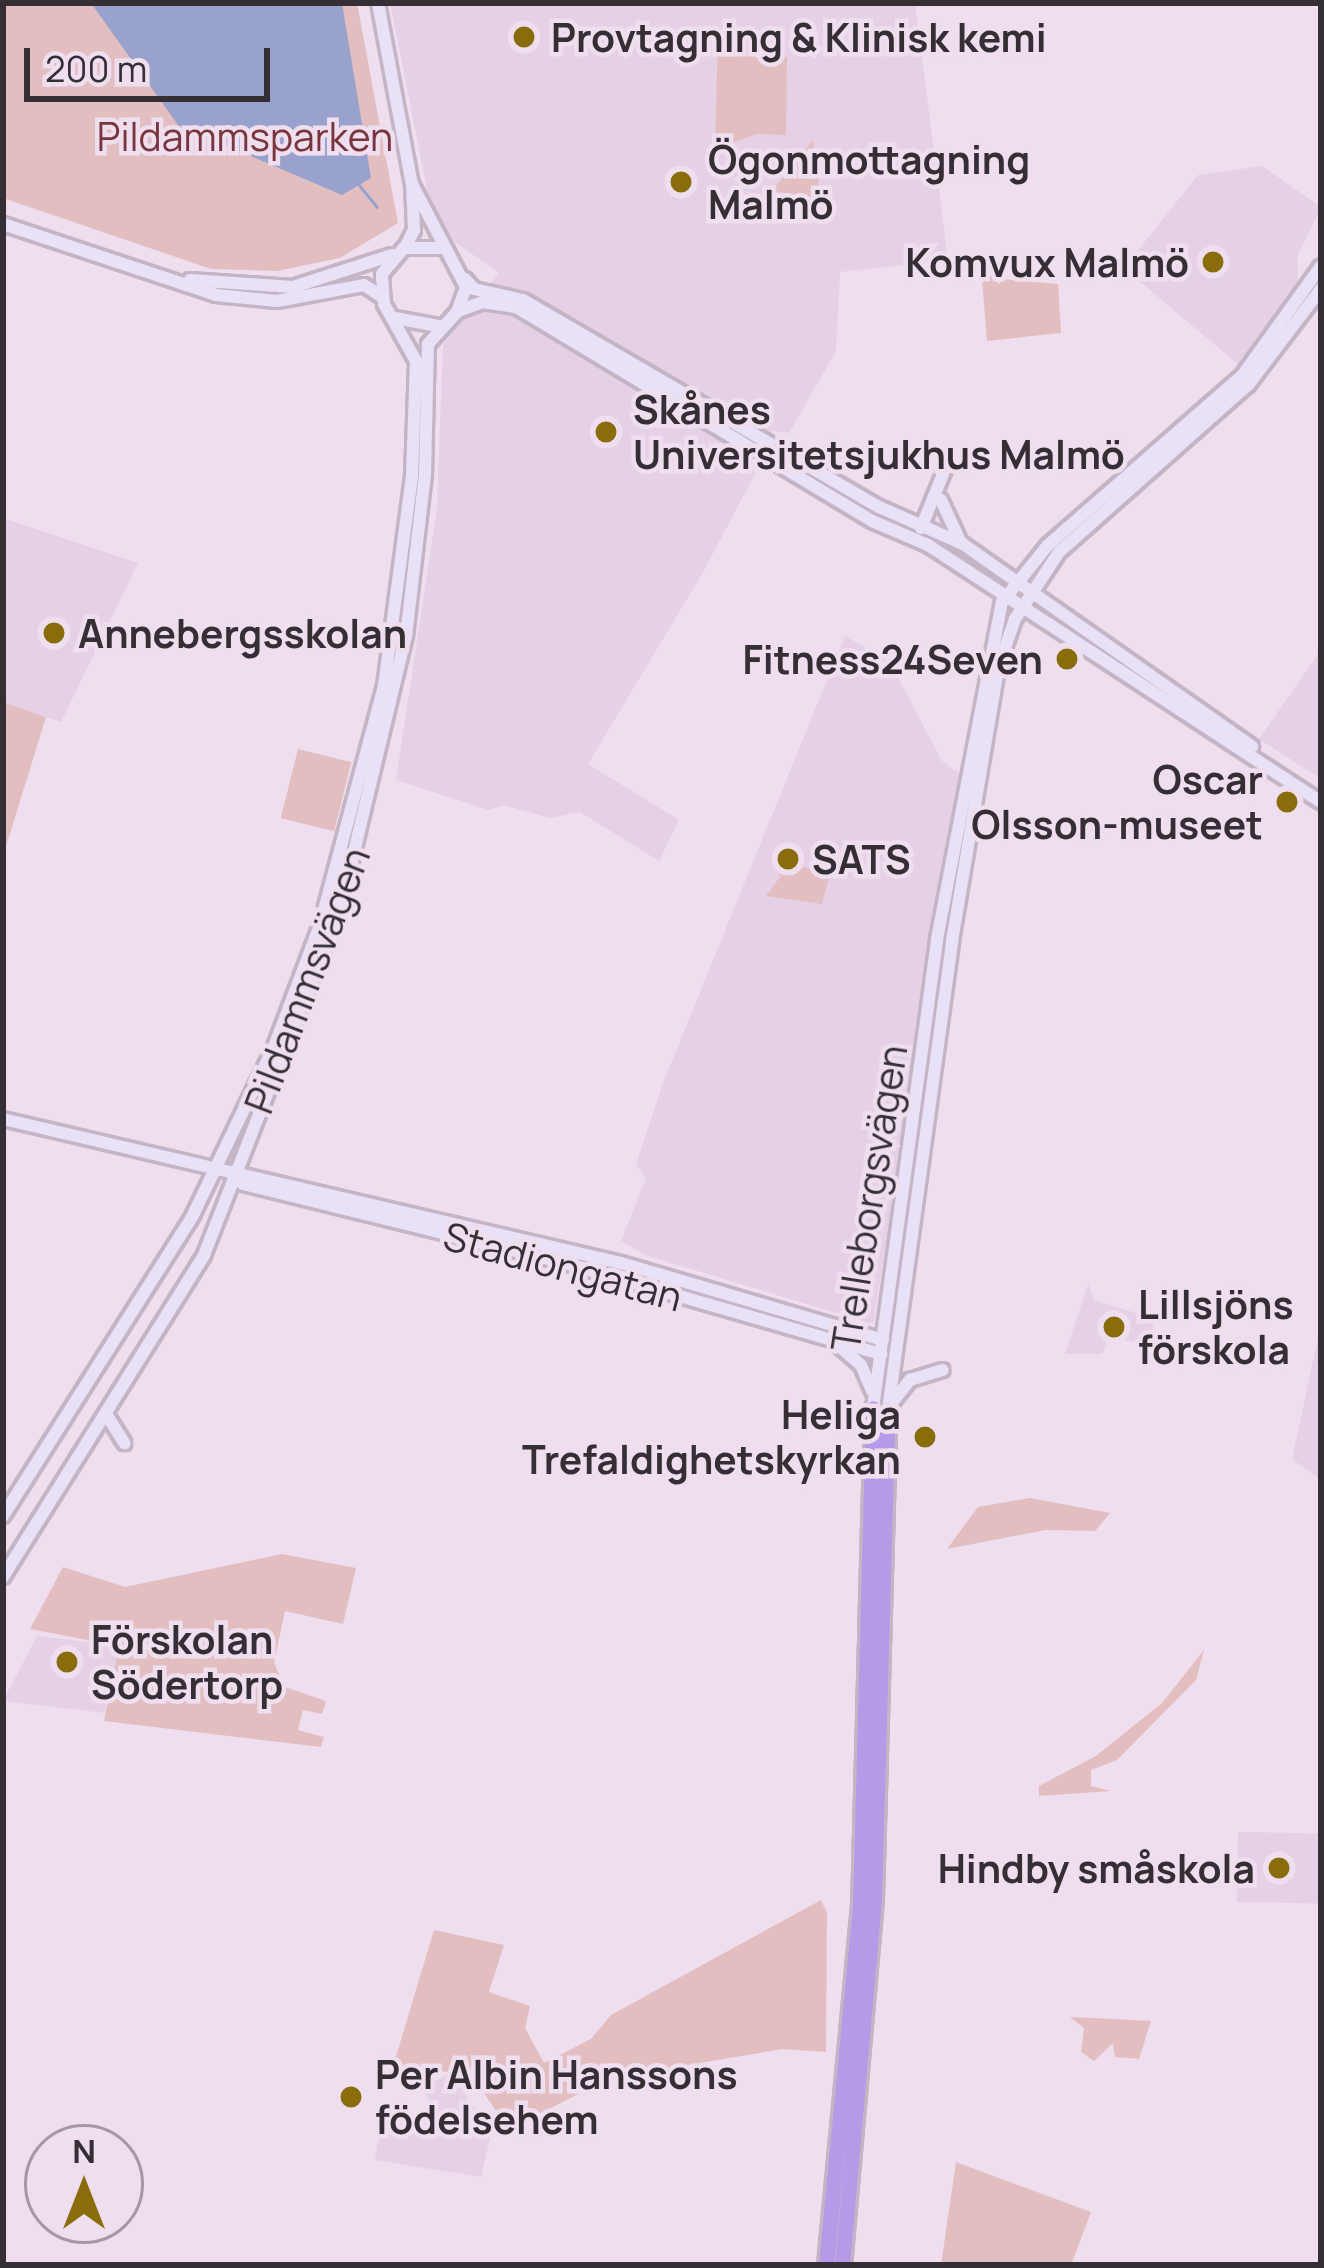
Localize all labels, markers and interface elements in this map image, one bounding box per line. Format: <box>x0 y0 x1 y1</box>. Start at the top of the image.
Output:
place label: Provtagning & Klinisk kemi <box>551 14 1047 60</box>
marker: Provtagning & Klinisk kemi <box>508 21 540 53</box>
scale bar <box>30 24 276 98</box>
text: 200 m <box>45 44 147 93</box>
park label: Pildammsparken <box>97 113 393 159</box>
place label: Ögonmottagning Malmö <box>708 137 1030 228</box>
marker: Ögonmottagning Malmö <box>665 166 697 198</box>
place label: Komvux Malmö <box>905 239 1189 285</box>
marker: Komvux Malmö <box>1200 249 1226 275</box>
place label: Skånes Universitetsjukhus Malmö <box>633 387 1125 478</box>
marker: Skånes Universitetsjukhus Malmö <box>590 416 622 448</box>
place label: Annebergsskolan <box>78 610 407 656</box>
marker: Annebergsskolan <box>41 620 67 646</box>
place label: Fitness24Seven <box>742 636 1043 682</box>
marker: Fitness24Seven <box>1054 646 1080 672</box>
place label: Oscar Olsson-museet <box>971 757 1263 848</box>
marker: Oscar Olsson-museet <box>1274 789 1300 815</box>
place label: SATS <box>812 836 911 882</box>
street label: Pildammsvägen <box>235 840 379 1120</box>
marker: SATS <box>775 846 801 872</box>
street label: Trelleborgsvägen <box>822 1041 916 1355</box>
street label: Stadiongatan <box>439 1212 687 1320</box>
place label: Lillsjöns förskola <box>1138 1282 1294 1373</box>
marker: Lillsjöns förskola <box>1101 1314 1127 1340</box>
place label: Heliga Trefaldighetskyrkan <box>522 1392 901 1483</box>
marker: Heliga Trefaldighetskyrkan <box>912 1424 938 1450</box>
place label: Förskolan Södertorp <box>91 1617 283 1708</box>
marker: Förskolan Södertorp <box>54 1649 80 1675</box>
place label: Hindby småskola <box>938 1845 1255 1891</box>
marker: Hindby småskola <box>1266 1855 1292 1881</box>
place label: Per Albin Hanssons födelsehem <box>375 2052 738 2143</box>
marker: Per Albin Hanssons födelsehem <box>338 2084 364 2110</box>
north arrow <box>24 2124 144 2244</box>
text: N <box>72 2128 96 2173</box>

